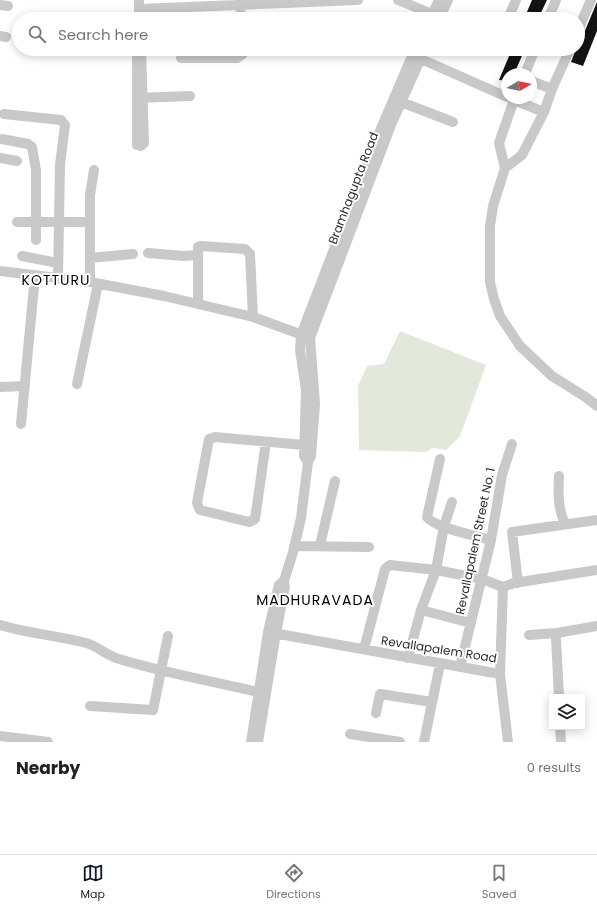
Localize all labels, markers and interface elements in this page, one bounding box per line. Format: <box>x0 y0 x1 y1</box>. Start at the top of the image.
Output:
search box <box>12 12 585 56</box>
icon: search <box>26 23 48 45</box>
text: Search here <box>58 24 148 45</box>
north arrow <box>501 68 537 104</box>
street label: Bramhagupta Road <box>324 129 382 247</box>
district label: KOTTURU <box>22 270 90 290</box>
street label: Revallapalem Street No. 1 <box>451 466 499 616</box>
district label: MADHURAVADA <box>256 590 374 610</box>
street label: Revallapalem Road <box>380 631 498 667</box>
map controls <box>549 694 585 730</box>
button: layers <box>549 694 585 730</box>
text: Nearby <box>16 756 80 780</box>
text: 0 results <box>527 758 581 777</box>
tab: Map <box>81 862 105 903</box>
tab: Directions <box>266 862 321 903</box>
tab: Saved <box>482 862 516 903</box>

